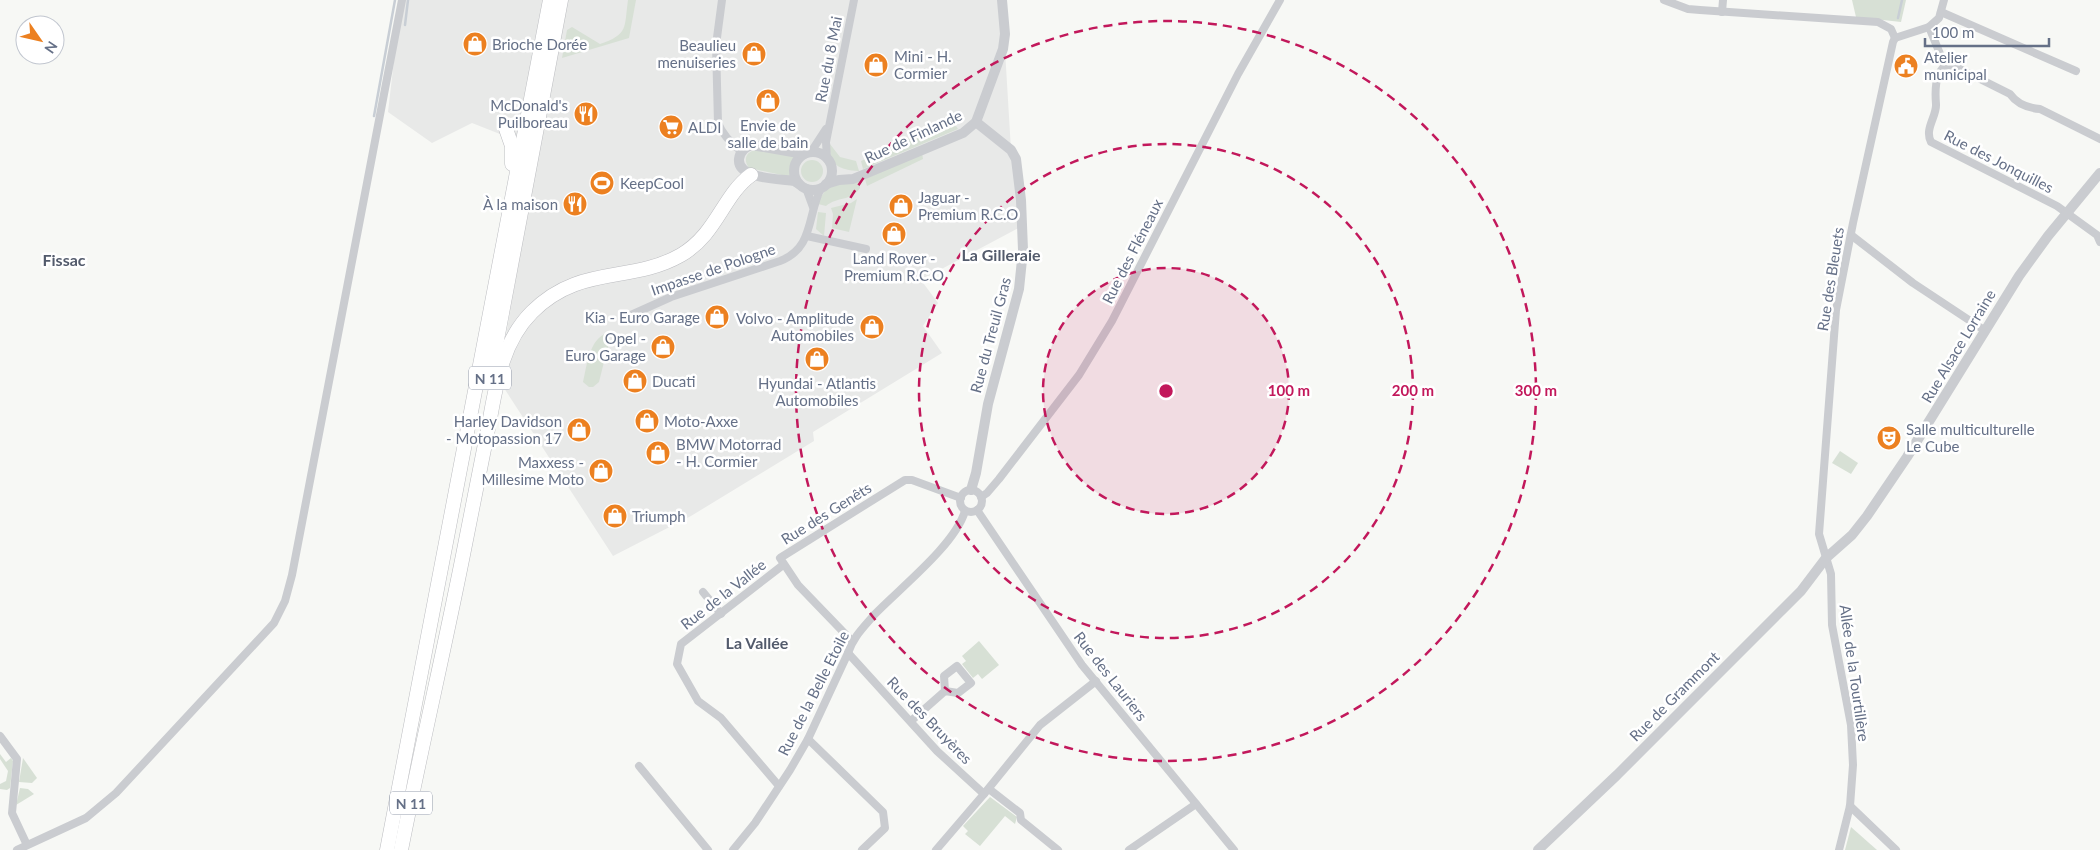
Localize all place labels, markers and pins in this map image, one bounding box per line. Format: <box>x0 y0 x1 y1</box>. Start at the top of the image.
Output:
shop icon: Brioche Dorée <box>462 31 488 57</box>
place label: Brioche Dorée <box>492 35 587 53</box>
place label: Beaulieu menuiseries <box>658 36 736 71</box>
shop icon: Beaulieu menuiseries <box>741 41 767 67</box>
place label: Mini - H. Cormier <box>894 47 952 82</box>
place label: Atelier municipal <box>1924 48 1987 83</box>
shop icon: Mini - H. Cormier <box>863 52 889 78</box>
public building icon: Atelier municipal <box>1893 53 1919 79</box>
shop icon: Envie de salle de bain <box>755 88 781 114</box>
place label: McDonald's Puilboreau <box>490 96 568 131</box>
restaurant icon: McDonald's Puilboreau <box>573 101 599 127</box>
supermarket icon: ALDI <box>658 114 684 140</box>
place label: Envie de salle de bain <box>728 116 808 151</box>
place label: ALDI <box>688 118 721 136</box>
sports icon: KeepCool <box>589 170 615 196</box>
place label: KeepCool <box>620 174 684 192</box>
place label: Jaguar - Premium R.C.O <box>918 188 1018 223</box>
restaurant icon: À la maison <box>562 191 588 217</box>
shop icon: Jaguar - Premium R.C.O <box>888 193 914 219</box>
place label: À la maison <box>483 195 558 213</box>
shop icon: Land Rover - Premium R.C.O <box>881 221 907 247</box>
place label: Land Rover - Premium R.C.O <box>844 249 944 284</box>
shop icon: Kia - Euro Garage <box>704 304 730 330</box>
place label: Kia - Euro Garage <box>585 308 700 326</box>
place label: Volvo - Amplitude Automobiles <box>736 309 854 344</box>
shop icon: Volvo - Amplitude Automobiles <box>859 314 885 340</box>
place label: Opel - Euro Garage <box>565 329 646 364</box>
shop icon: Opel - Euro Garage <box>650 334 676 360</box>
shop icon: Hyundai - Atlantis Automobiles <box>804 346 830 372</box>
shop icon: Ducati <box>622 368 648 394</box>
place label: Ducati <box>652 372 695 390</box>
place label: Hyundai - Atlantis Automobiles <box>758 374 876 409</box>
centre of rings <box>1157 382 1175 400</box>
shop icon: Moto-Axxe <box>634 408 660 434</box>
place label: Harley Davidson - Motopassion 17 <box>446 412 562 447</box>
place label: Moto-Axxe <box>664 412 738 430</box>
shop icon: Harley Davidson - Motopassion 17 <box>566 417 592 443</box>
place label: Salle multiculturelle Le Cube <box>1906 420 2035 455</box>
theatre icon: Salle multiculturelle Le Cube <box>1876 425 1902 451</box>
place label: BMW Motorrad - H. Cormier <box>676 435 781 470</box>
shop icon: BMW Motorrad - H. Cormier <box>645 440 671 466</box>
place label: Maxxess - Millesime Moto <box>481 453 584 488</box>
shop icon: Maxxess - Millesime Moto <box>588 458 614 484</box>
shop icon: Triumph <box>602 503 628 529</box>
place label: Triumph <box>632 507 686 525</box>

